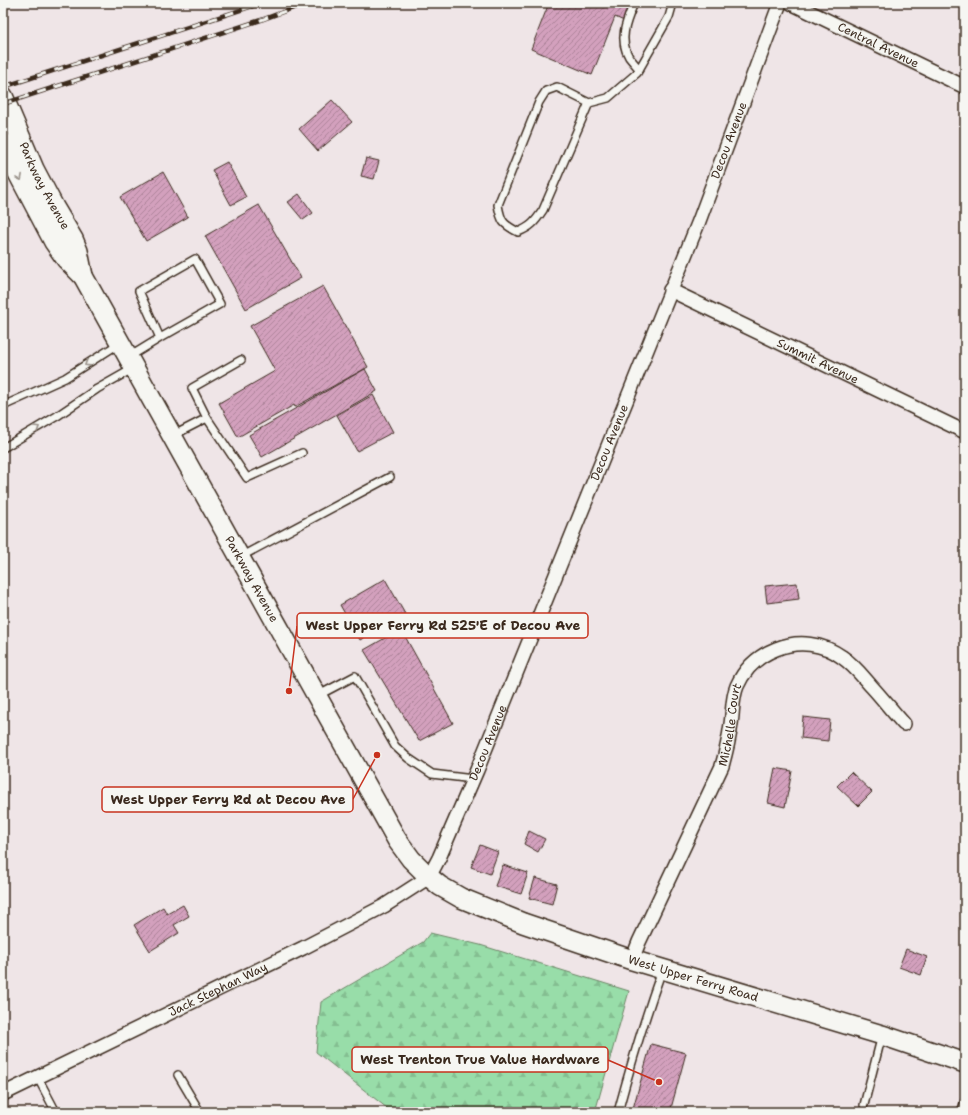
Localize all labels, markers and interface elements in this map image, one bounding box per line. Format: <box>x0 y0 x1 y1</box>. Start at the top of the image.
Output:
street label: Central Avenue <box>835 19 922 72</box>
street label: Decou Avenue <box>707 99 751 181</box>
street label: Parkway Avenue <box>15 140 74 233</box>
one-way arrow <box>15 173 23 181</box>
street label: Summit Avenue <box>774 335 861 388</box>
one-way arrow <box>85 359 92 366</box>
street label: Decou Avenue <box>587 402 632 483</box>
one-way arrow <box>33 425 40 433</box>
street label: Parkway Avenue <box>221 533 282 625</box>
callout: West Upper Ferry Rd 525'E of Decou Ave <box>297 613 588 638</box>
text: West Upper Ferry Rd 525'E of Decou Ave <box>306 617 581 634</box>
street label: Michelle Court <box>714 680 745 768</box>
street label: Decou Avenue <box>465 702 511 783</box>
callout: West Upper Ferry Rd at Decou Ave <box>102 787 353 812</box>
text: West Upper Ferry Rd at Decou Ave <box>110 791 346 808</box>
street label: West Upper Ferry Road <box>626 951 761 1006</box>
street label: Jack Stephan Way <box>166 959 270 1020</box>
callout: West Trenton True Value Hardware <box>352 1047 608 1072</box>
text: West Trenton True Value Hardware <box>360 1051 600 1068</box>

